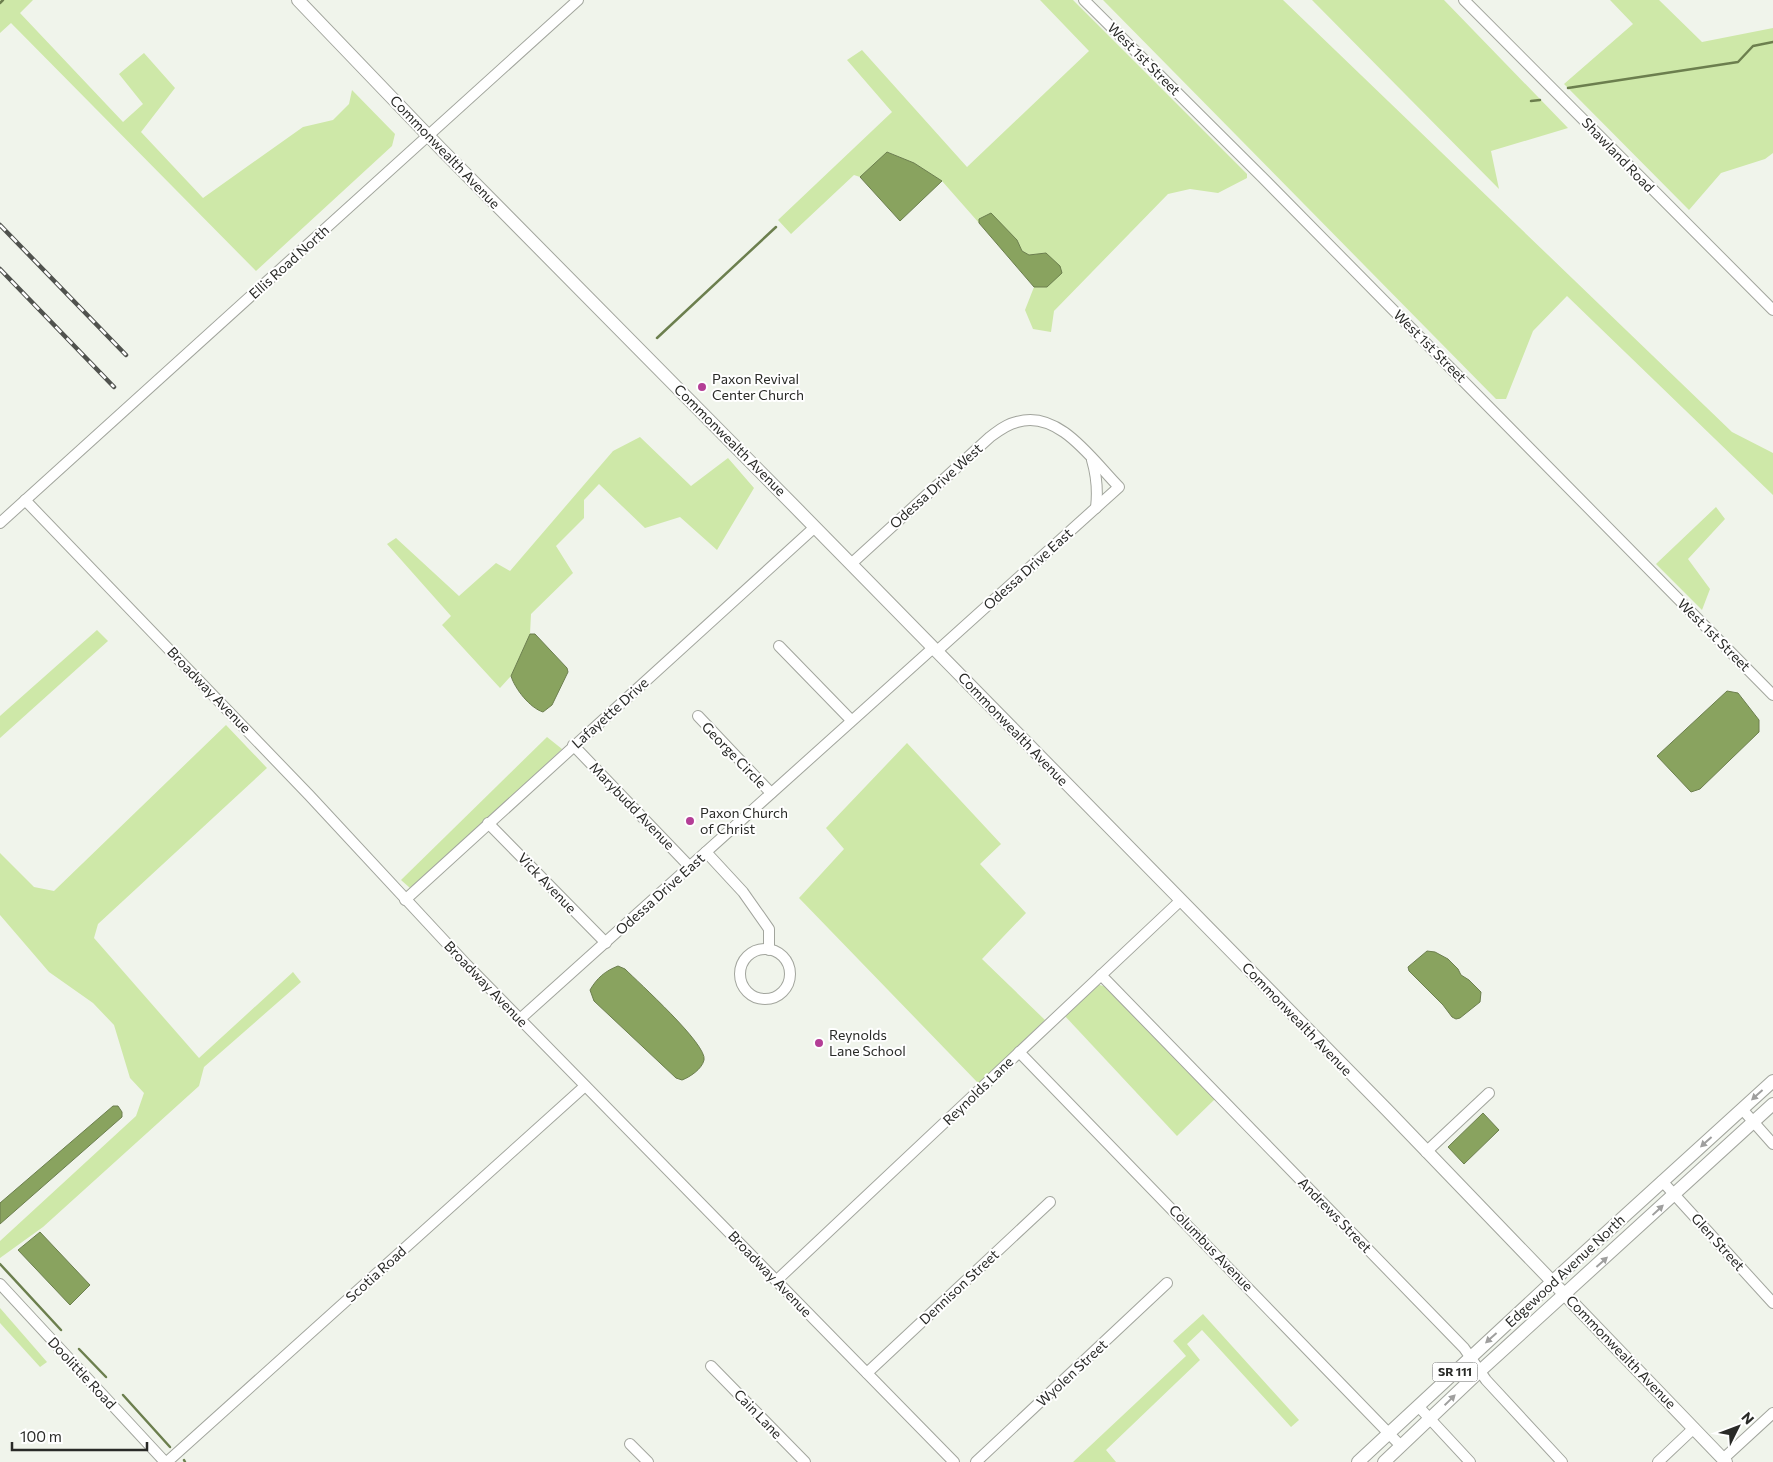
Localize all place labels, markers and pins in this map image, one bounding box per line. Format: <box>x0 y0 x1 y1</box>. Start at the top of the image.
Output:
place label: Paxon Revival Center Church <box>712 370 804 403</box>
marker: Paxon Revival Center Church <box>696 381 708 393</box>
place label: Paxon Church of Christ <box>700 804 788 837</box>
marker: Paxon Church of Christ <box>684 815 696 827</box>
place label: Reynolds Lane School <box>829 1026 906 1059</box>
marker: Reynolds Lane School <box>813 1037 825 1049</box>

